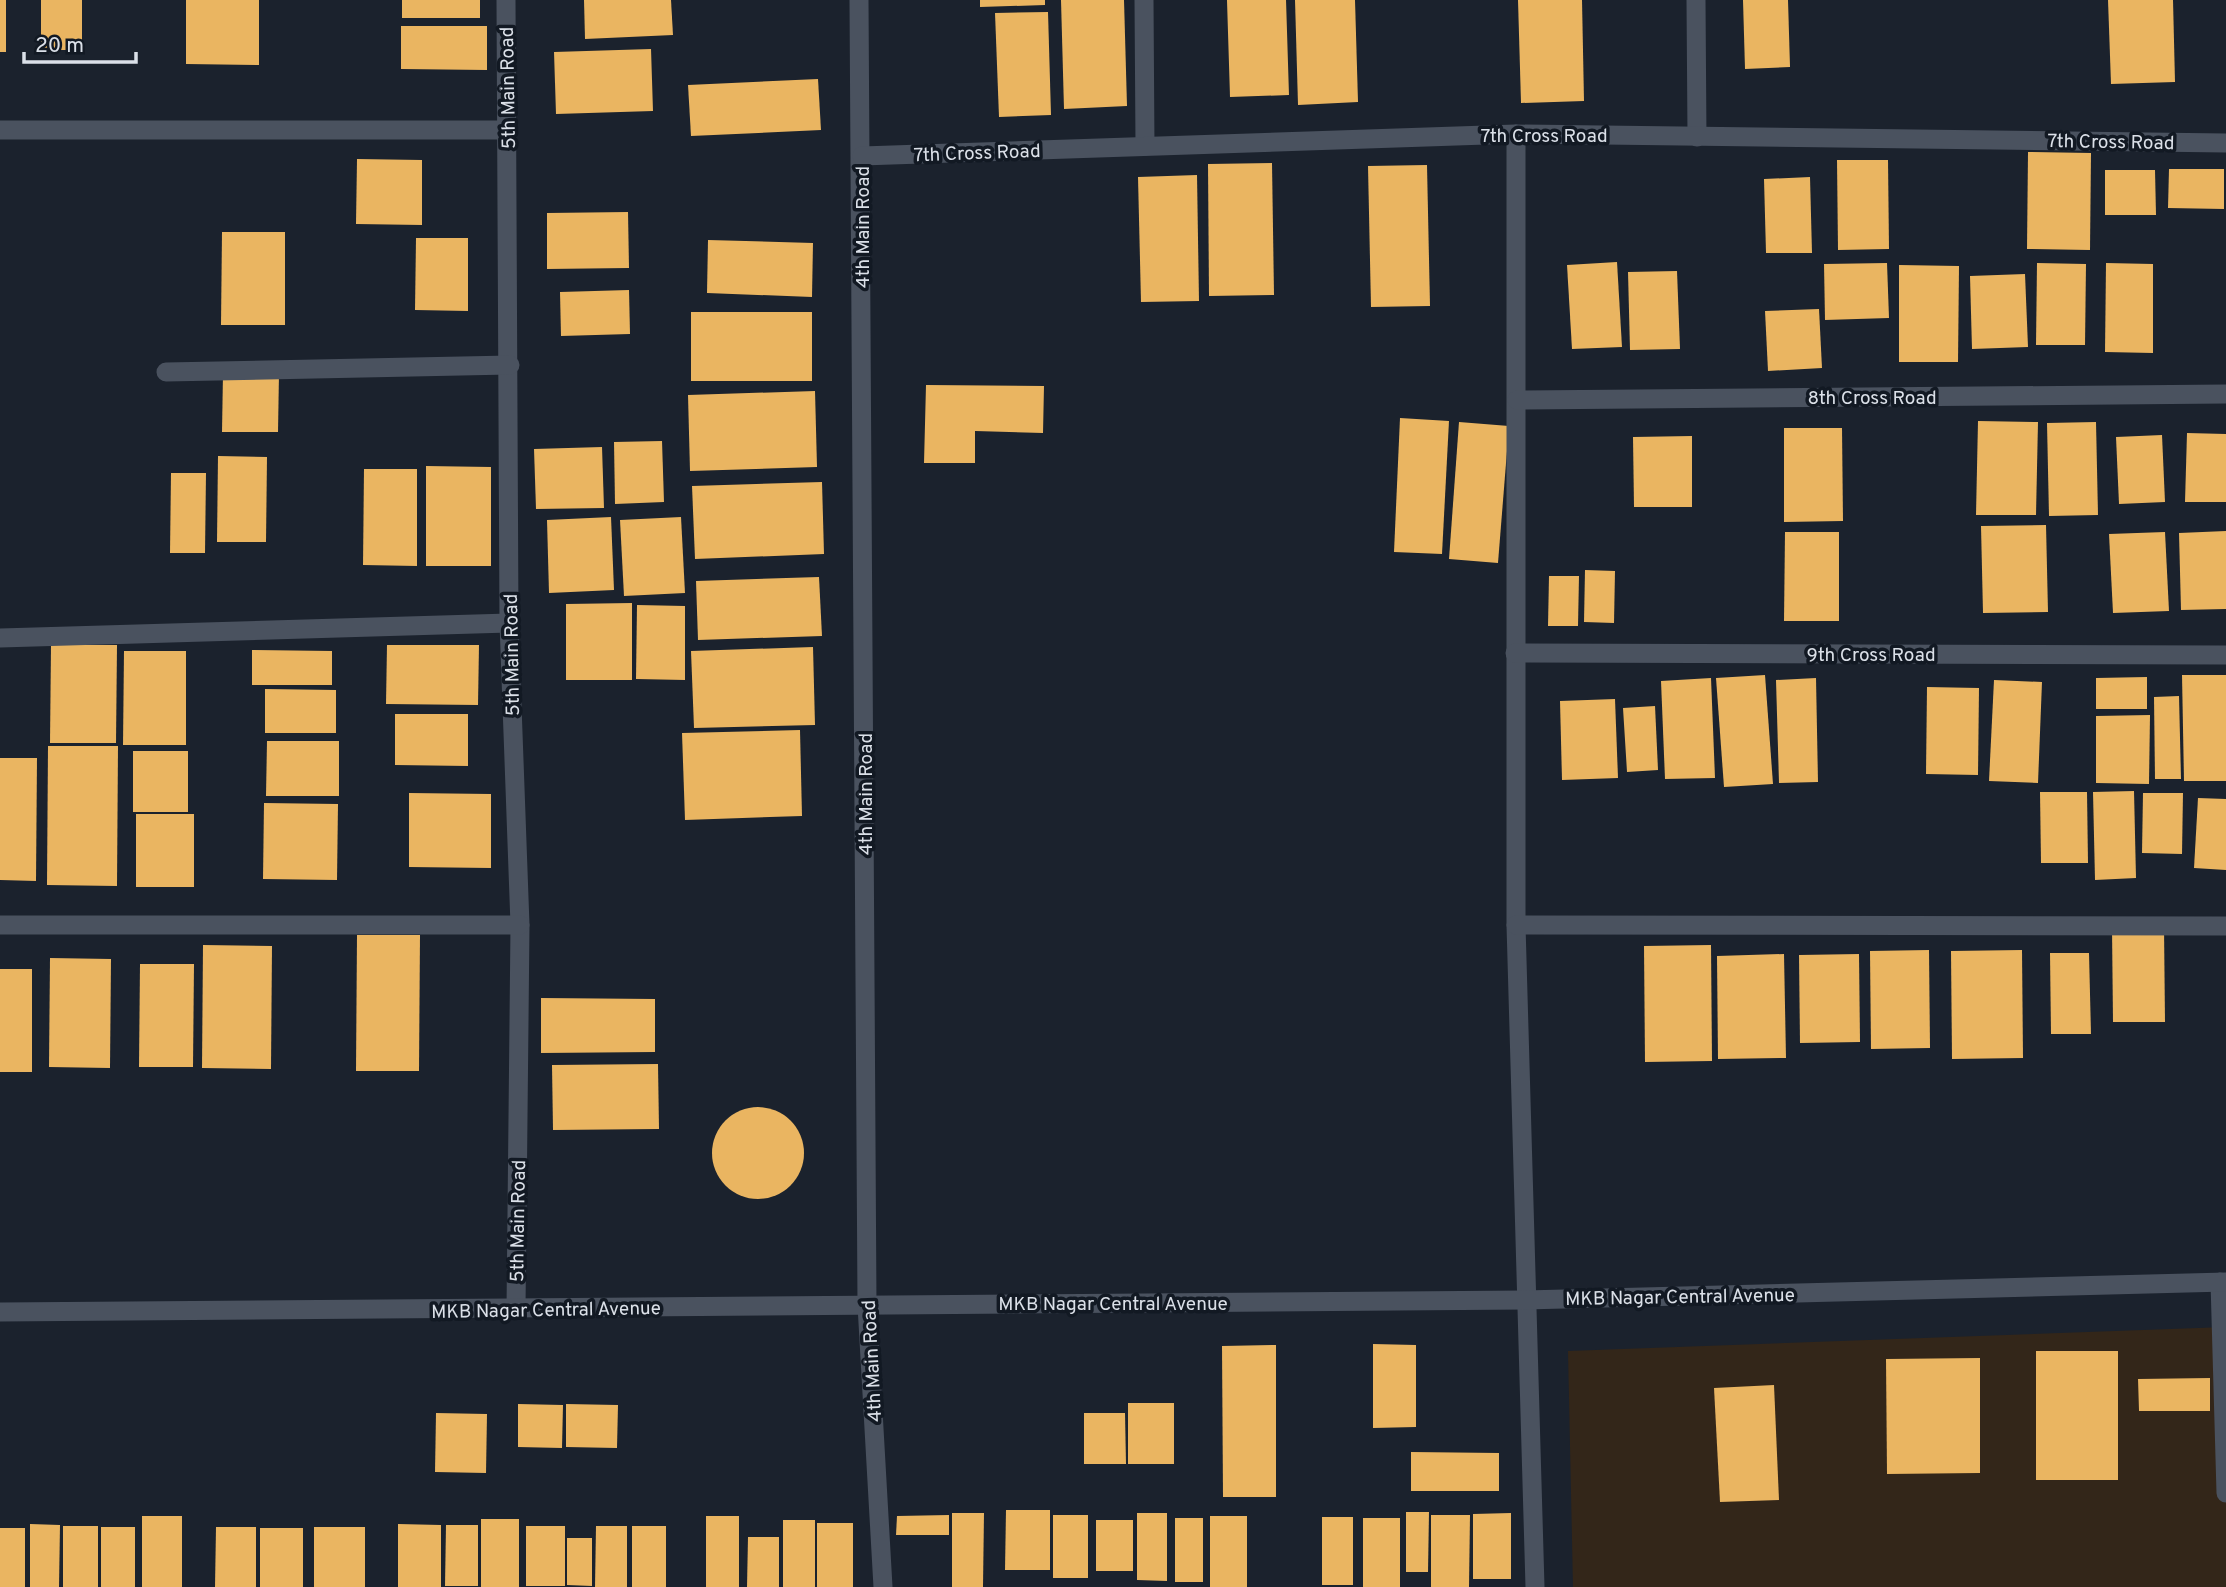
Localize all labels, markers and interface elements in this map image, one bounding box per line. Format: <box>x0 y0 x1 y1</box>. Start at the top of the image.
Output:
scale bar <box>24 21 136 65</box>
street label: 5th Main Road <box>496 27 522 149</box>
text: 20 m <box>35 33 84 60</box>
street label: 7th Cross Road <box>1480 125 1608 149</box>
street label: 7th Cross Road <box>2047 130 2175 156</box>
street label: 7th Cross Road <box>913 140 1041 168</box>
street label: 4th Main Road <box>852 166 876 288</box>
street label: 8th Cross Road <box>1807 387 1937 411</box>
street label: 5th Main Road <box>500 594 526 716</box>
street label: 9th Cross Road <box>1806 644 1936 668</box>
street label: 4th Main Road <box>855 733 879 855</box>
street label: 5th Main Road <box>506 1160 532 1282</box>
street label: MKB Nagar Central Avenue <box>1565 1284 1795 1312</box>
street label: MKB Nagar Central Avenue <box>998 1293 1228 1317</box>
street label: MKB Nagar Central Avenue <box>431 1297 661 1325</box>
street label: 4th Main Road <box>858 1299 888 1423</box>

